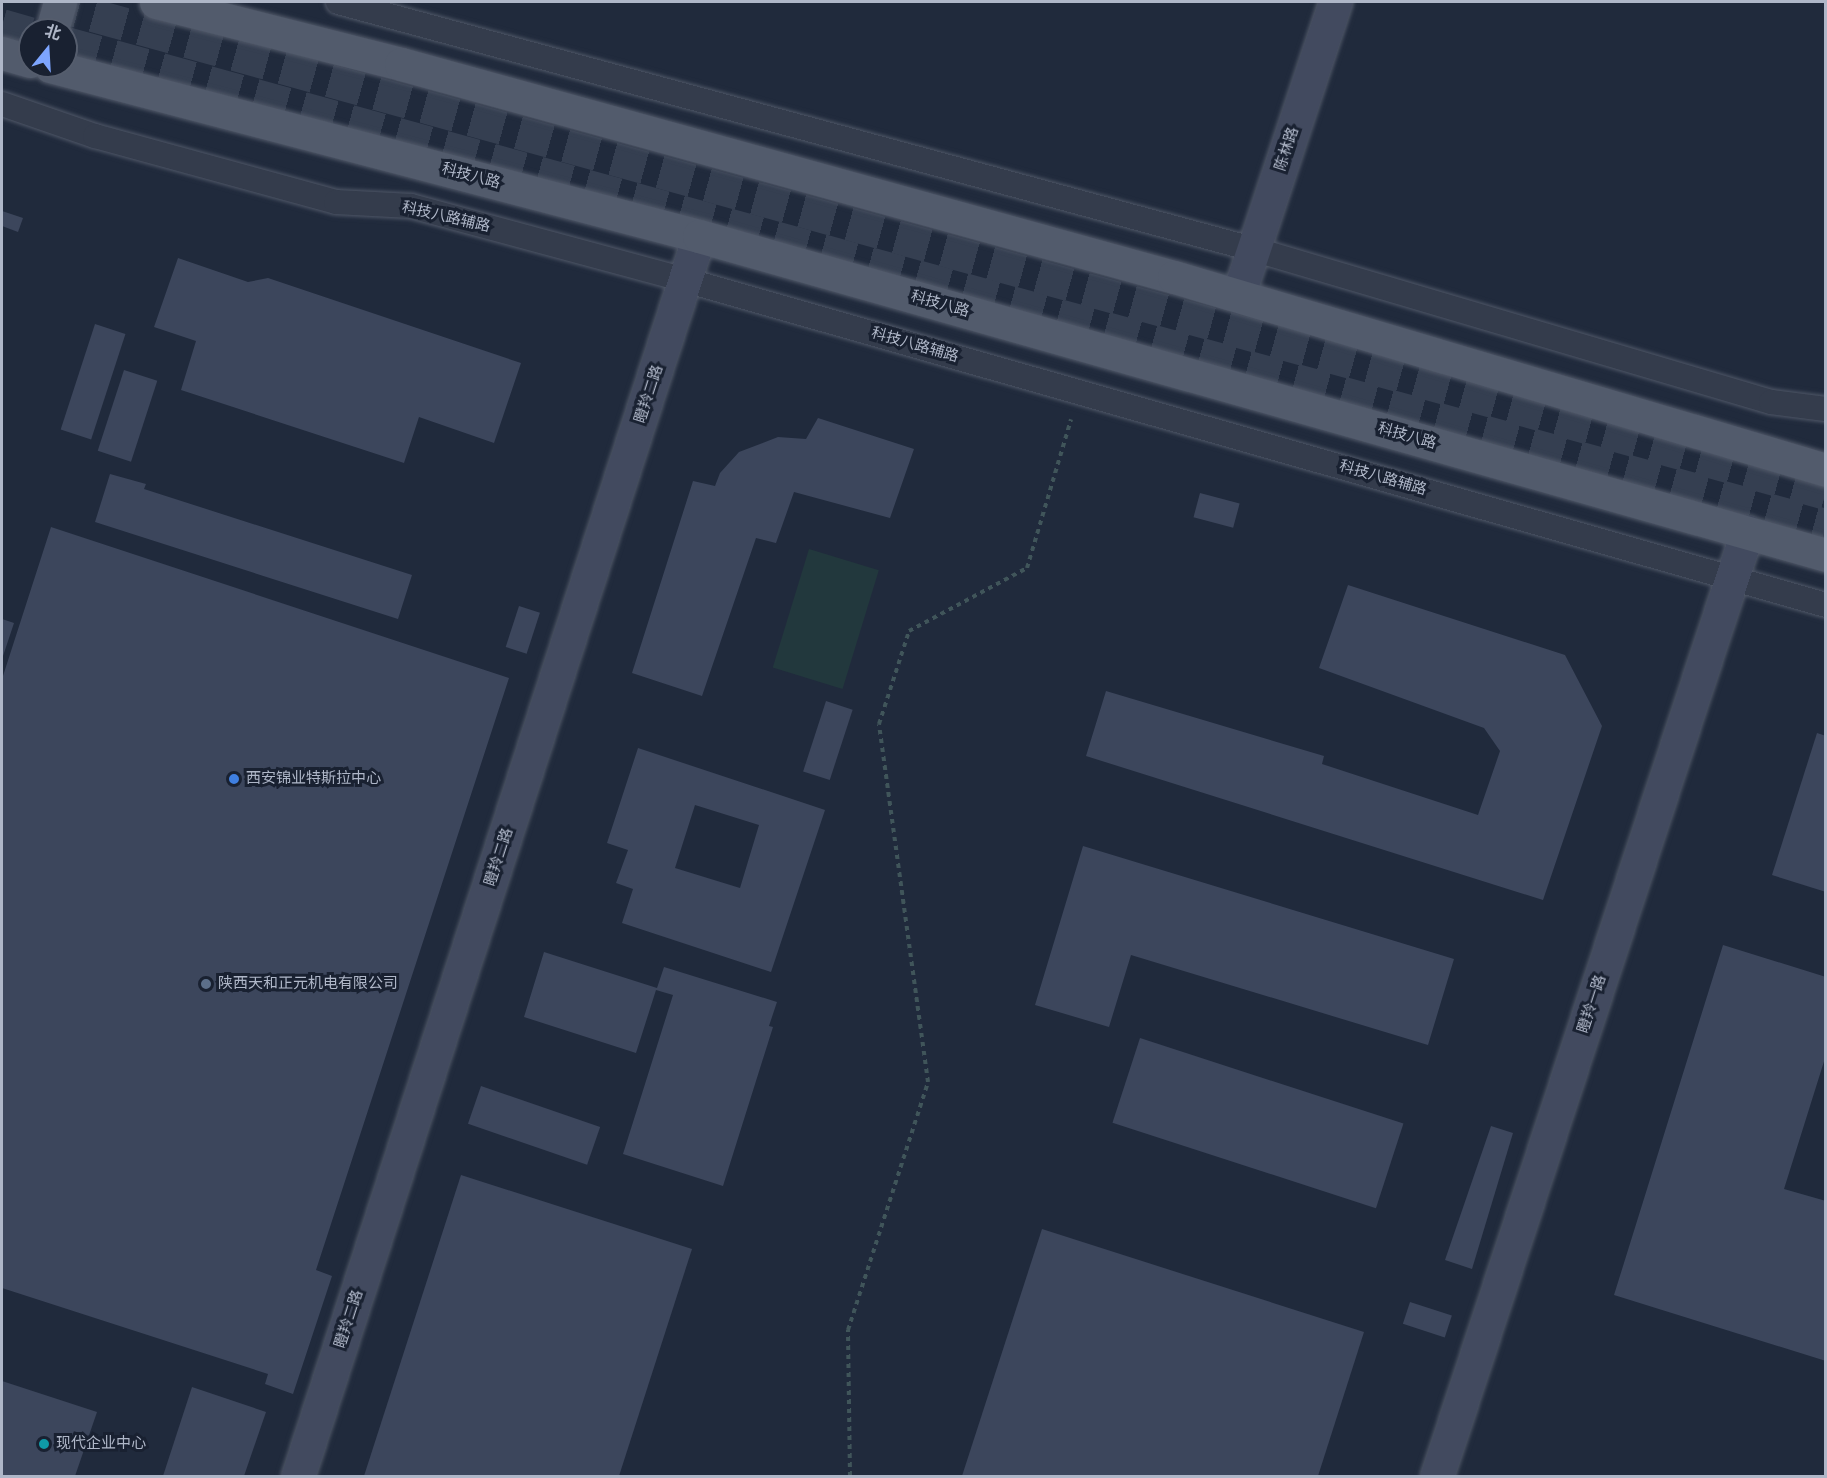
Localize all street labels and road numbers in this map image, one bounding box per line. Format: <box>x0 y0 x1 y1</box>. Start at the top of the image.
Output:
street label: 陈林路 <box>1271 125 1303 173</box>
street label: 科技八路 <box>440 160 502 192</box>
street label: 科技八路辅路 <box>400 198 492 236</box>
street label: 科技八路 <box>909 287 971 321</box>
street label: 科技八路辅路 <box>869 324 961 366</box>
street label: 瞪羚二路 <box>631 363 667 425</box>
street label: 科技八路 <box>1376 419 1438 453</box>
street label: 科技八路辅路 <box>1337 457 1429 499</box>
street label: 瞪羚二路 <box>481 826 517 888</box>
street label: 瞪羚一路 <box>1574 973 1610 1035</box>
street label: 瞪羚二路 <box>331 1288 367 1350</box>

